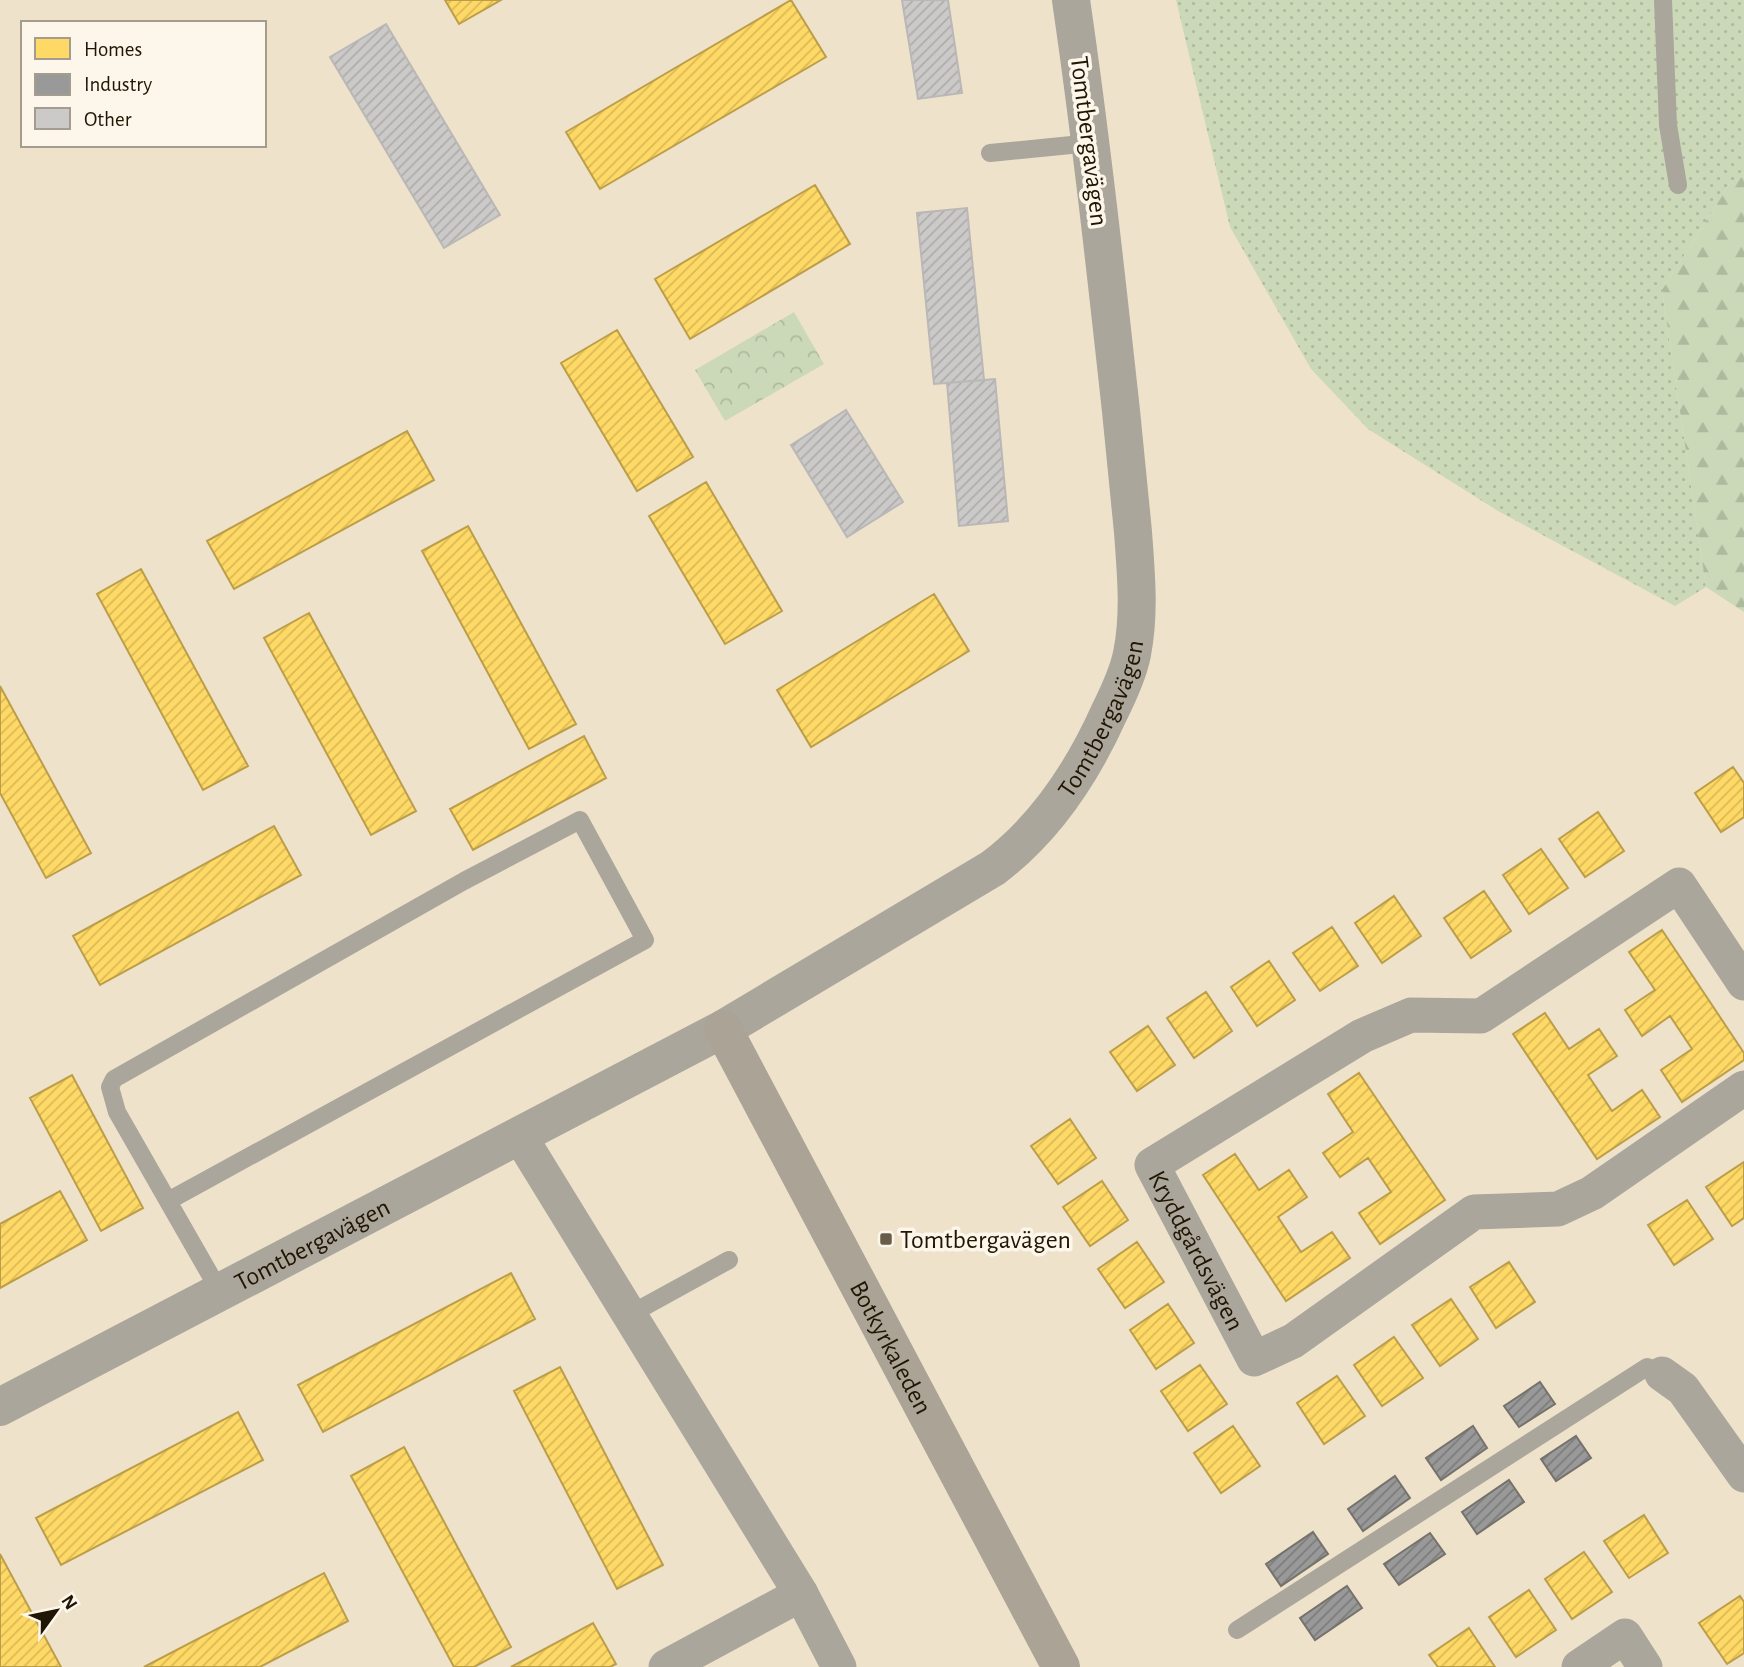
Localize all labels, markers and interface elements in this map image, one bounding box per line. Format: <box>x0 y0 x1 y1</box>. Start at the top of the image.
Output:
legend <box>21 21 266 147</box>
text: Homes <box>84 39 142 60</box>
street label: Tomtbergavägen <box>1066 55 1112 228</box>
text: Industry <box>84 74 152 95</box>
text: Other <box>84 109 132 130</box>
street label: Tomtbergavägen <box>1053 638 1148 802</box>
street label: Kryddgårdsvägen <box>1143 1166 1248 1335</box>
street label: Tomtbergavägen <box>231 1194 394 1296</box>
place label: Tomtbergavägen <box>900 1227 1071 1253</box>
marker: Tomtbergavägen <box>878 1231 894 1247</box>
street label: Botkyrkaleden <box>845 1277 937 1419</box>
north arrow <box>21 1576 91 1646</box>
text: N <box>57 1592 81 1613</box>

